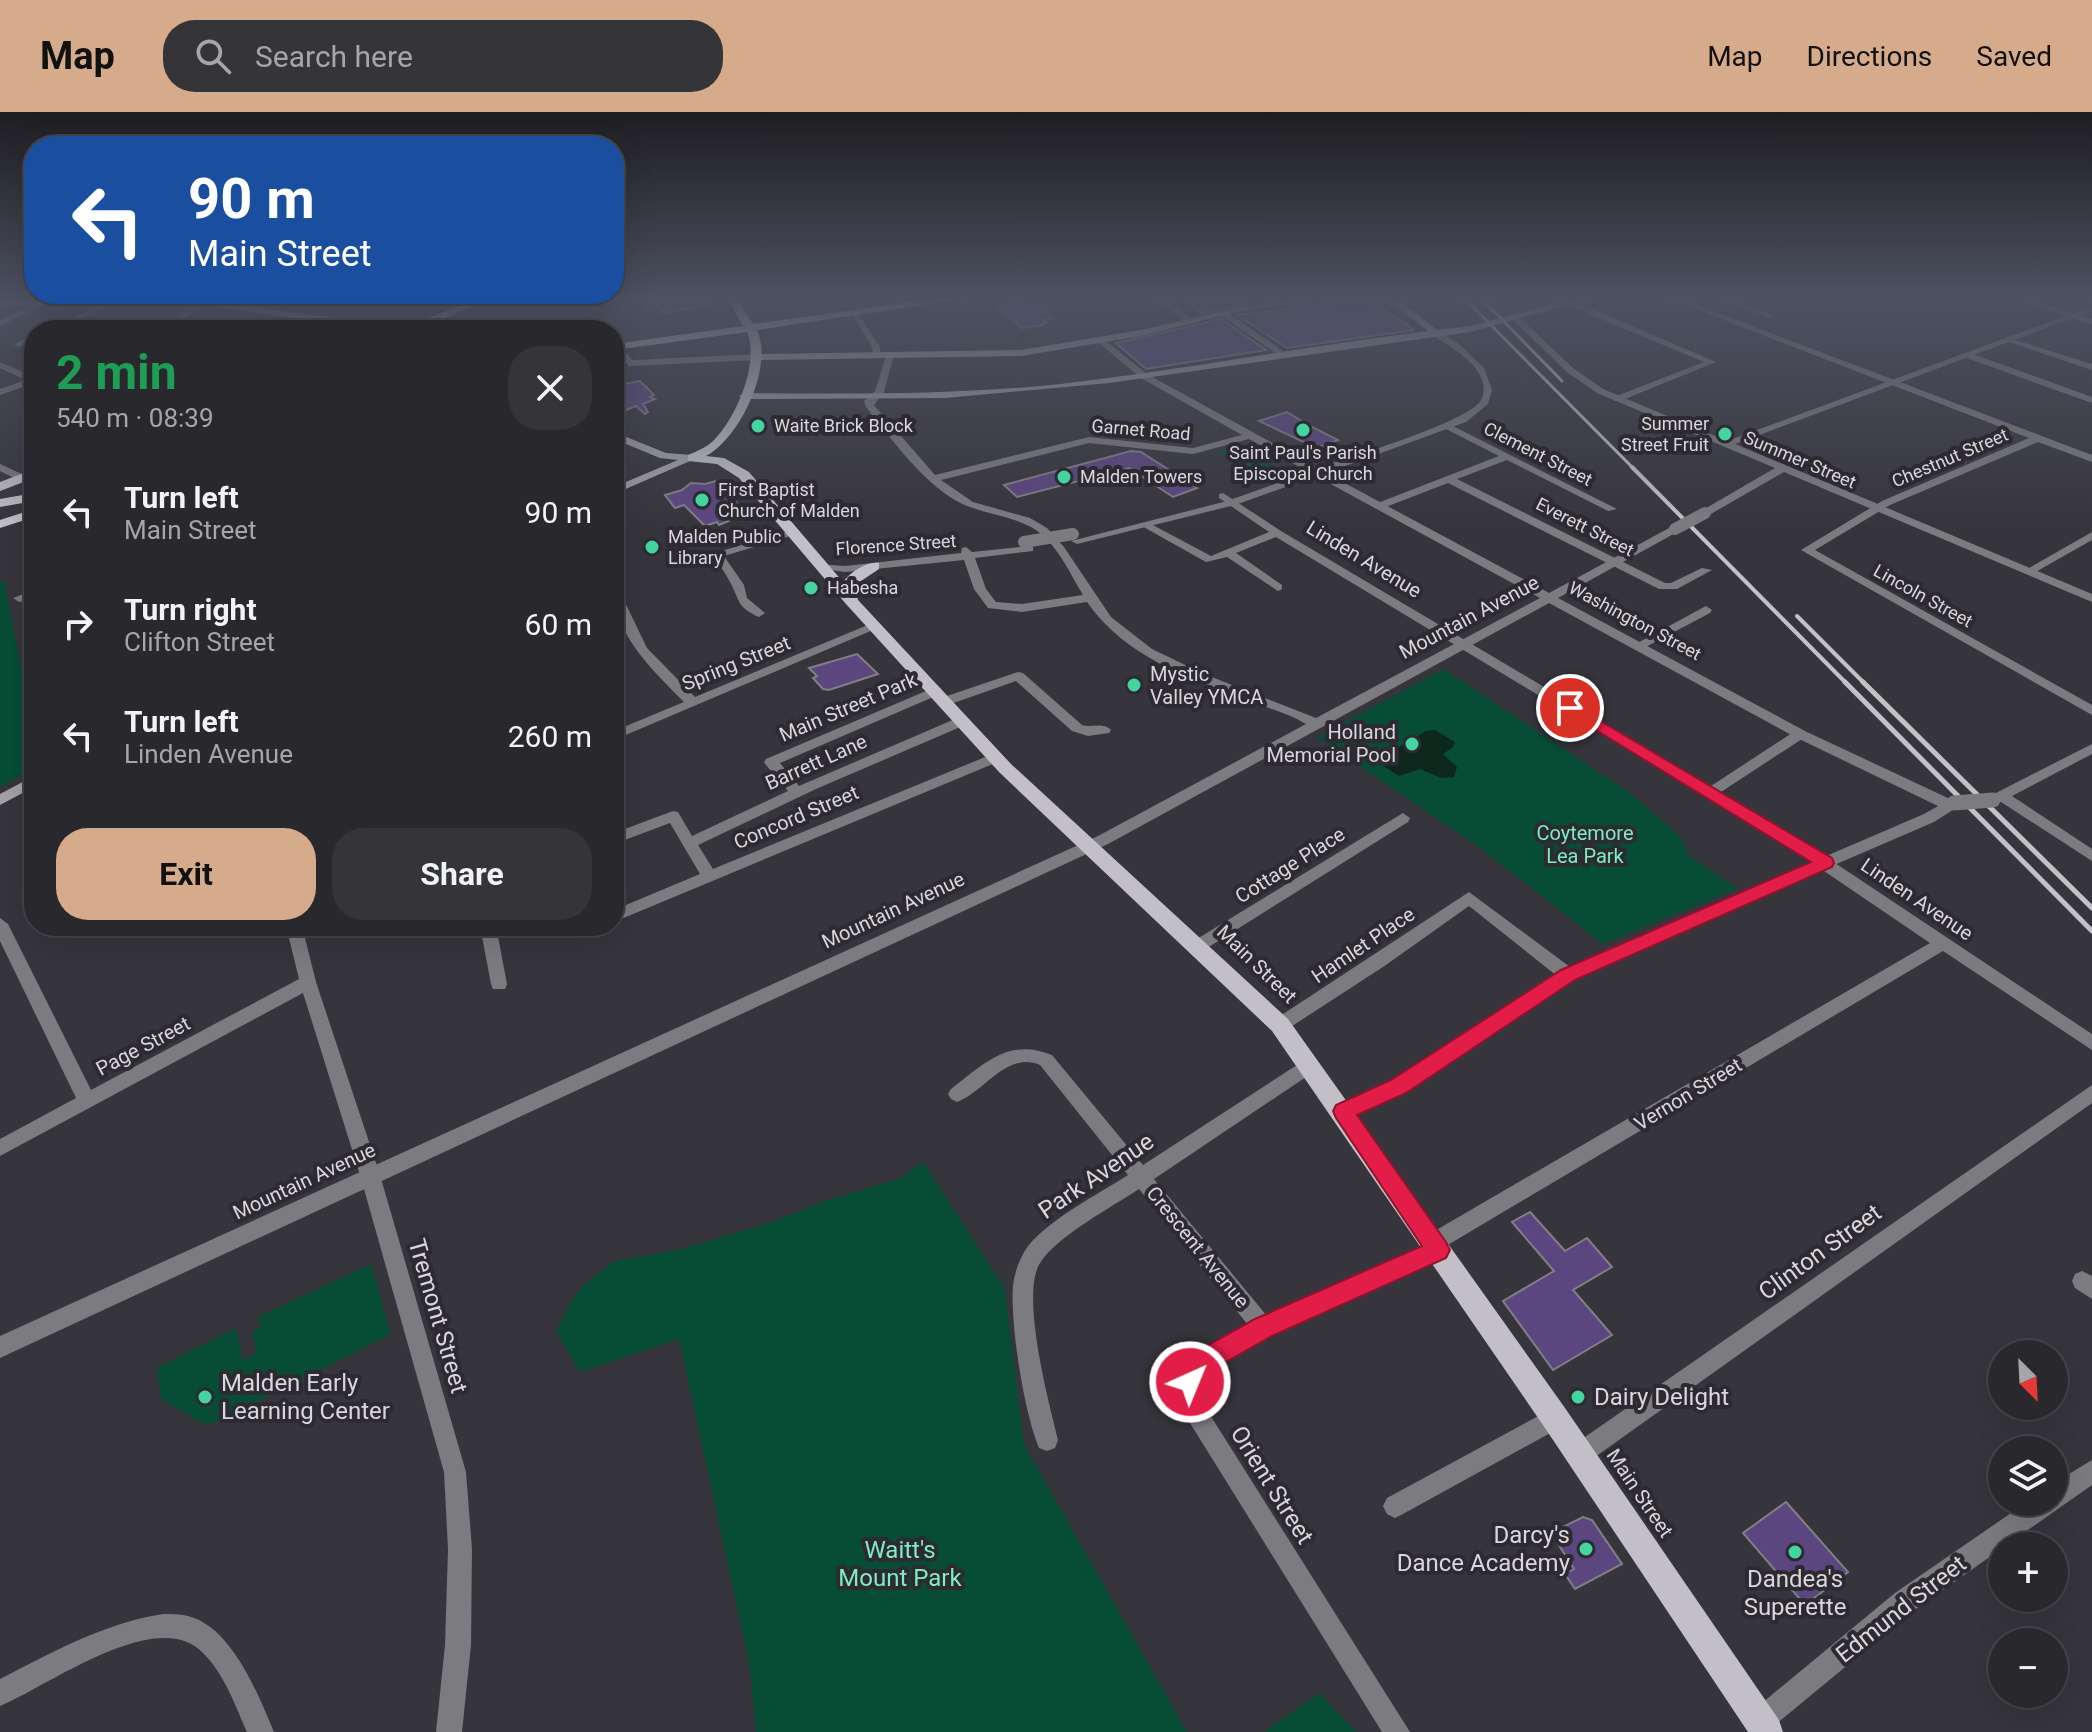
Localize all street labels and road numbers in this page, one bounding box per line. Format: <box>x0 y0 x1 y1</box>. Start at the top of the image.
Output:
street label: Garnet Road <box>1091 415 1191 444</box>
street label: Clement Street <box>1481 417 1596 490</box>
street label: Chestnut Street <box>1889 424 2011 491</box>
street label: Summer Street <box>1741 426 1860 493</box>
street label: Everett Street <box>1533 493 1638 560</box>
street label: Linden Avenue <box>1302 515 1426 603</box>
street label: Florence Street <box>835 530 957 559</box>
street label: Lincoln Street <box>1870 560 1977 631</box>
street label: Mountain Avenue <box>1395 570 1543 664</box>
street label: Washington Street <box>1565 577 1705 664</box>
street label: Spring Street <box>678 630 794 696</box>
street label: Main Street Park <box>776 667 921 747</box>
street label: Barrett Lane <box>761 729 871 795</box>
street label: Concord Street <box>730 780 862 854</box>
street label: Cottage Place <box>1231 822 1349 908</box>
street label: Linden Avenue <box>1856 853 1978 945</box>
street label: Mountain Avenue <box>818 866 968 954</box>
street label: Hamlet Place <box>1307 902 1419 988</box>
street label: Main Street <box>1212 920 1302 1008</box>
street label: Page Street <box>92 1011 194 1081</box>
street label: Vernon Street <box>1630 1053 1746 1135</box>
street label: Park Avenue <box>1033 1127 1159 1225</box>
street label: Mountain Avenue <box>229 1137 379 1225</box>
street label: Crescent Avenue <box>1142 1181 1254 1313</box>
street label: Clinton Street <box>1753 1198 1887 1306</box>
street label: Tremont Street <box>403 1236 473 1397</box>
street label: Orient Street <box>1225 1421 1319 1549</box>
street label: Main Street <box>1602 1444 1678 1542</box>
street label: Edmund Street <box>1830 1549 1972 1668</box>

